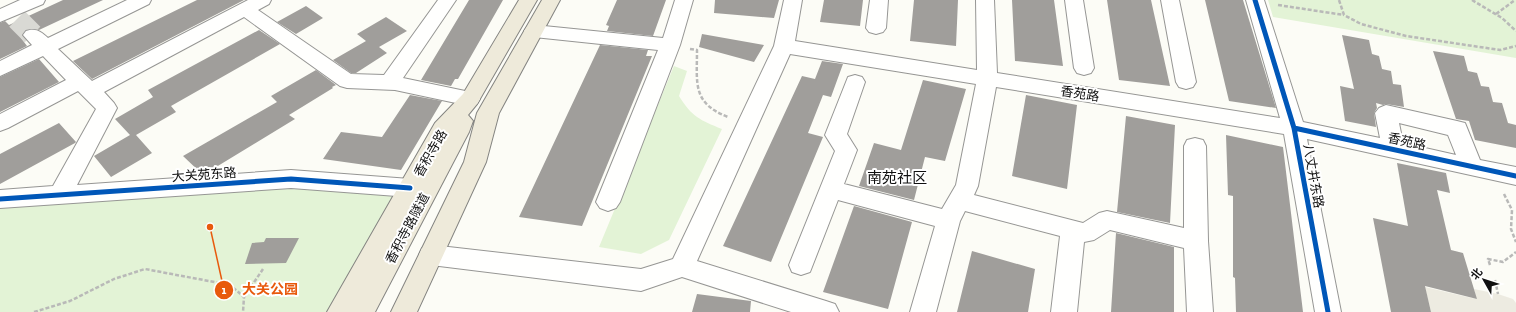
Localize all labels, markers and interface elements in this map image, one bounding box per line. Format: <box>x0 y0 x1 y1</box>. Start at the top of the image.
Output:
street label: 香苑路 <box>1059 83 1100 104</box>
street label: 香积寺路 <box>411 127 450 180</box>
street label: 香苑路 <box>1386 130 1428 153</box>
street label: 八丈井东路 <box>1300 143 1327 209</box>
street label: 大关苑东路 <box>171 165 237 184</box>
district label: 南苑社区 <box>867 169 927 187</box>
street label: 香积寺路隧道 <box>383 190 432 266</box>
north arrow <box>1464 260 1504 300</box>
text: 北 <box>1468 266 1485 282</box>
callout: 大关公园 <box>214 277 306 303</box>
text: 大关公园 <box>242 281 298 298</box>
text: 1 <box>222 283 227 297</box>

